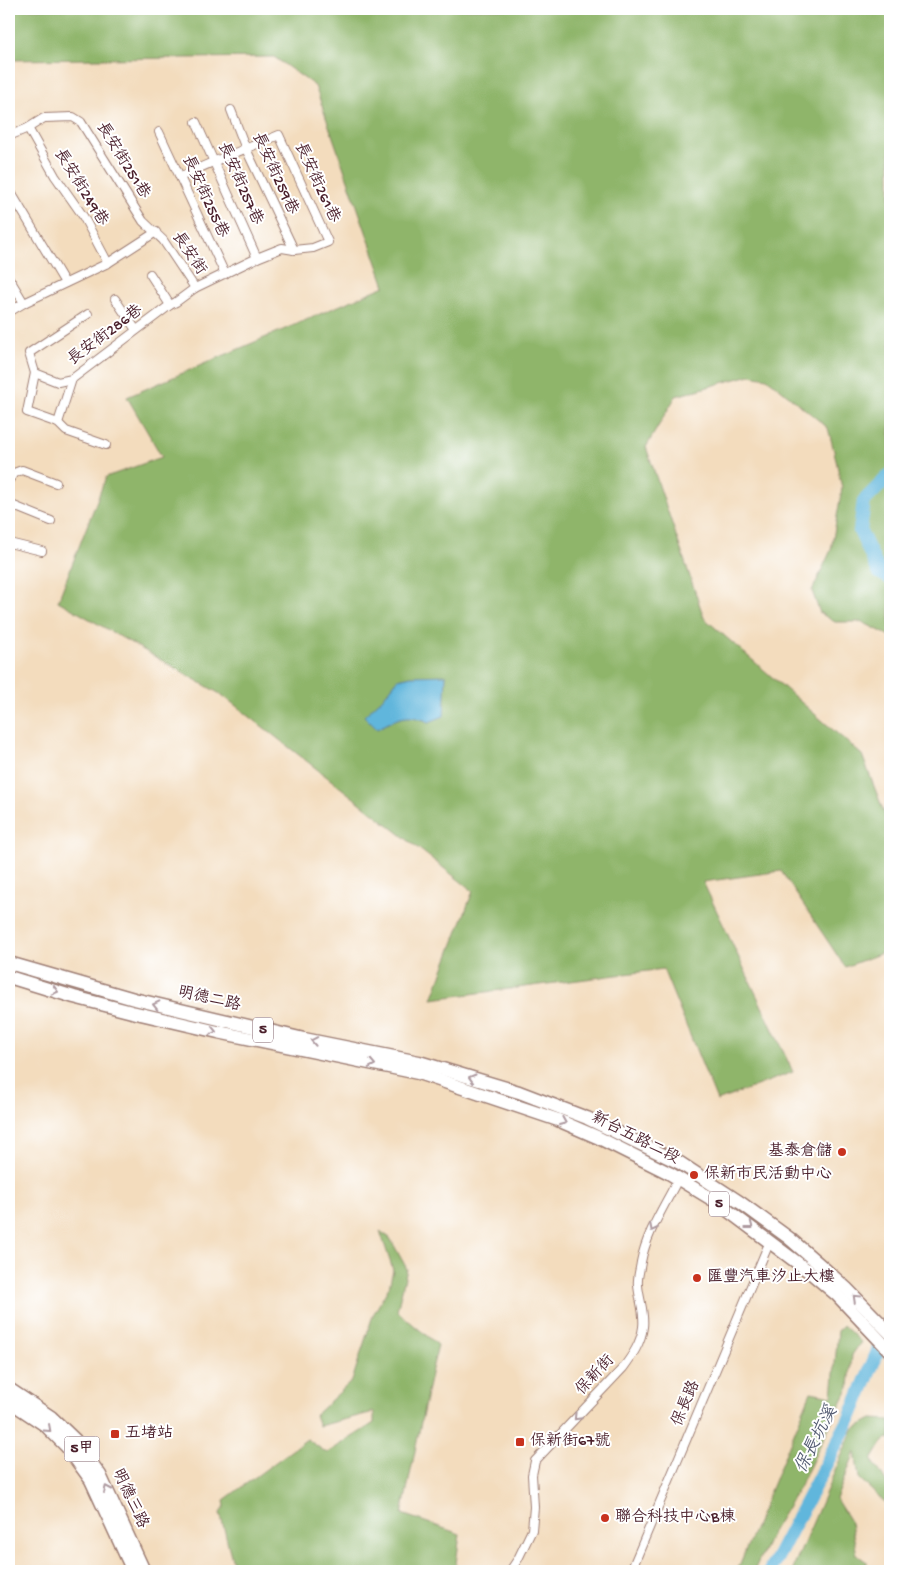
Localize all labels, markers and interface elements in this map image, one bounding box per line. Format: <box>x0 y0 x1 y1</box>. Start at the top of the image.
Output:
street label: 長安街251巷 <box>91 118 155 203</box>
street label: 長安街259巷 <box>247 129 303 218</box>
street label: 長安街257巷 <box>212 139 268 228</box>
street label: 長安街261巷 <box>289 139 345 226</box>
street label: 長安街249巷 <box>49 145 113 230</box>
street label: 長安街255巷 <box>177 152 233 241</box>
street label: 長安街 <box>167 228 210 279</box>
street label: 長安街286巷 <box>64 300 147 370</box>
street label: 明德二路 <box>176 982 243 1016</box>
one-way arrow <box>51 986 59 996</box>
one-way arrow <box>151 1000 160 1011</box>
road number: 5 <box>253 1018 273 1042</box>
one-way arrow <box>208 1025 217 1036</box>
one-way arrow <box>310 1036 319 1047</box>
one-way arrow <box>368 1058 376 1068</box>
one-way arrow <box>469 1073 477 1083</box>
street label: 新台五路二段 <box>588 1107 683 1169</box>
one-way arrow <box>558 1115 567 1126</box>
place label: 基泰倉儲 <box>768 1141 832 1162</box>
marker: 基泰倉儲 <box>836 1146 848 1158</box>
place label: 保新市民活動中心 <box>704 1164 832 1185</box>
marker: 保新市民活動中心 <box>688 1169 700 1181</box>
road number: 5 <box>709 1192 729 1216</box>
one-way arrow <box>744 1221 753 1229</box>
one-way arrow <box>649 1223 659 1232</box>
place label: 匯豐汽車汐止大樓 <box>707 1267 835 1288</box>
marker: 匯豐汽車汐止大樓 <box>691 1272 703 1284</box>
one-way arrow <box>853 1295 862 1304</box>
street label: 保新街 <box>572 1351 619 1400</box>
street label: 保長路 <box>667 1377 705 1430</box>
water label: 保長坑溪 <box>790 1402 843 1477</box>
one-way arrow <box>574 1411 583 1420</box>
one-way arrow <box>43 1423 52 1432</box>
place label: 五堵站 <box>125 1424 173 1444</box>
marker: 五堵站 <box>109 1428 121 1440</box>
place label: 保新街67號 <box>530 1432 610 1452</box>
road number: 5甲 <box>64 1436 100 1462</box>
marker: 保新街67號 <box>514 1436 526 1448</box>
street label: 明德三路 <box>107 1465 153 1532</box>
one-way arrow <box>103 1485 113 1494</box>
place label: 聯合科技中心B棟 <box>615 1507 736 1528</box>
marker: 聯合科技中心B棟 <box>599 1512 611 1524</box>

